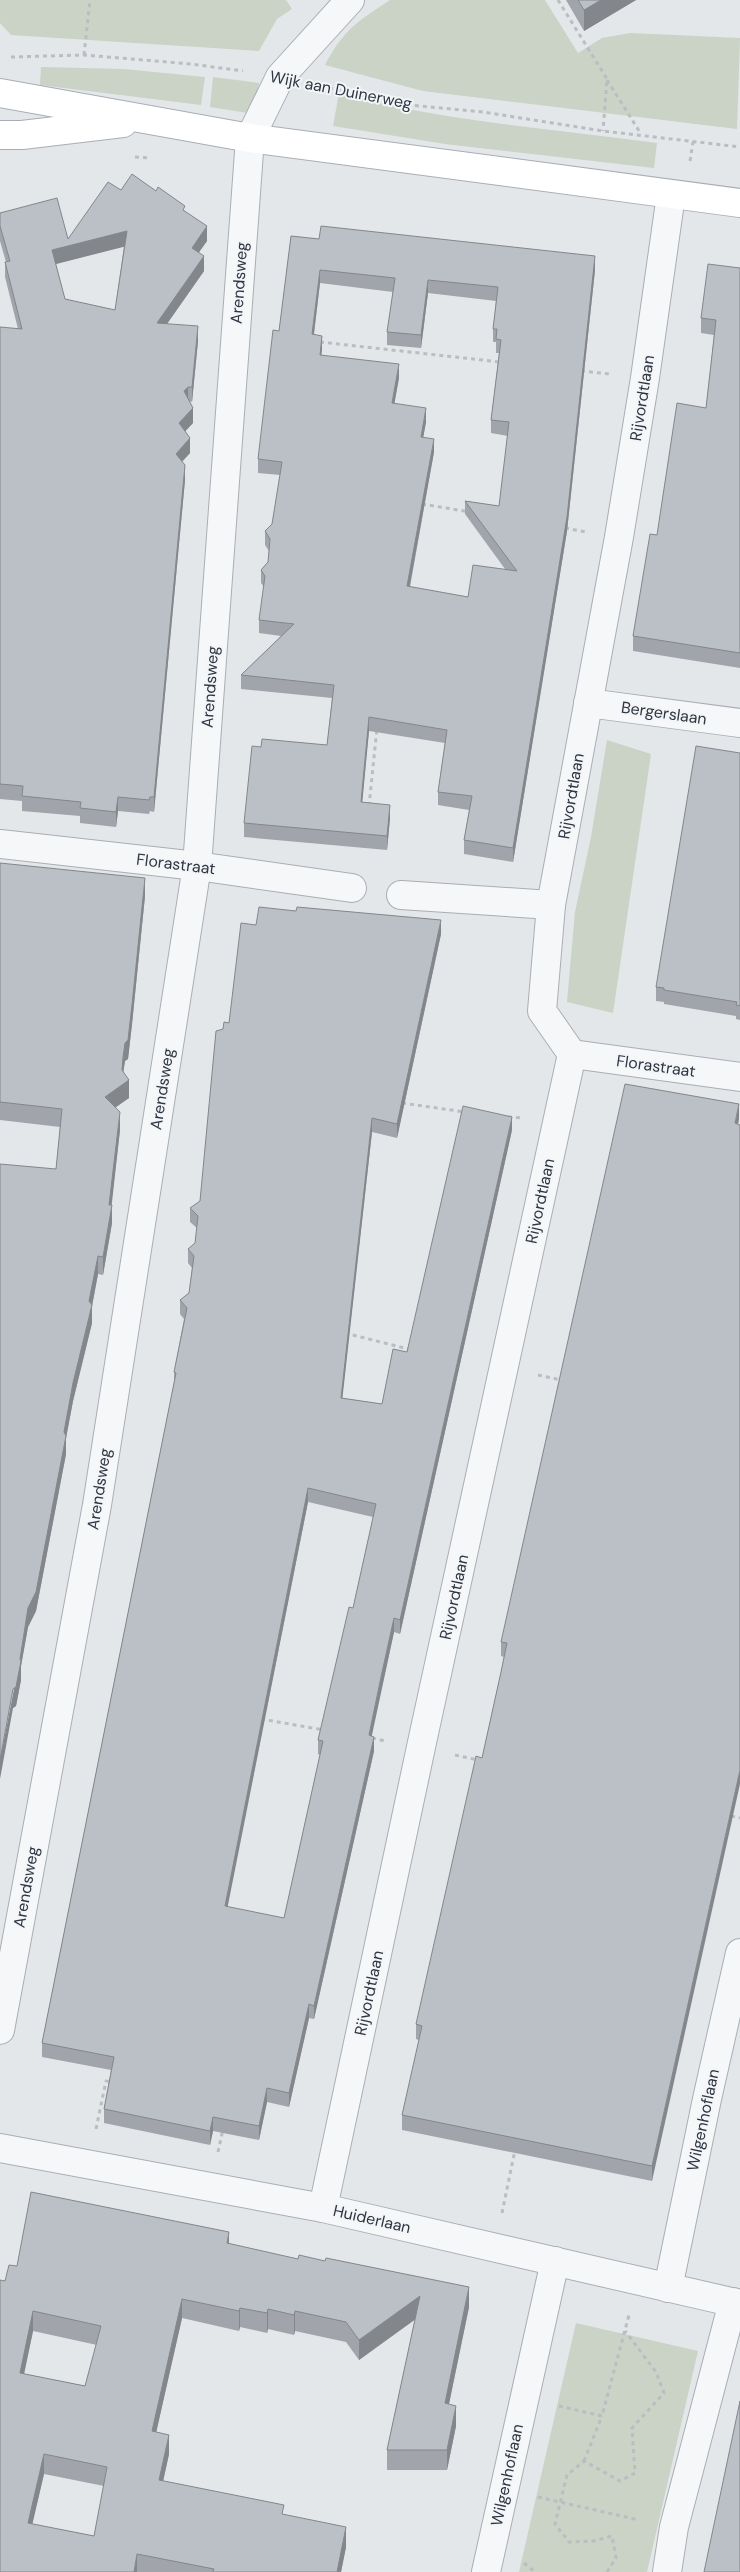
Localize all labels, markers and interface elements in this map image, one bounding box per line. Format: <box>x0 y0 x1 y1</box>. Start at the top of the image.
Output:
street label: Wijk aan Duinerweg <box>268 66 414 114</box>
street label: Arendsweg <box>226 241 252 325</box>
street label: Rijvordtlaan <box>625 353 659 443</box>
street label: Arendsweg <box>197 645 223 729</box>
street label: Bergerslaan <box>620 697 708 729</box>
street label: Rijvordtlaan <box>553 751 589 841</box>
street label: Florastraat <box>135 849 217 879</box>
street label: Arendsweg <box>145 1047 179 1131</box>
street label: Florastraat <box>615 1050 697 1082</box>
street label: Rijvordtlaan <box>521 1156 559 1246</box>
street label: Arendsweg <box>82 1447 116 1531</box>
street label: Rijvordtlaan <box>435 1552 473 1642</box>
street label: Arendsweg <box>9 1845 43 1929</box>
street label: Rijvordtlaan <box>350 1948 388 2038</box>
street label: Wilgenhoflaan <box>682 2067 724 2173</box>
street label: Huiderlaan <box>331 2200 413 2238</box>
street label: Wilgenhoflaan <box>486 2422 528 2528</box>

